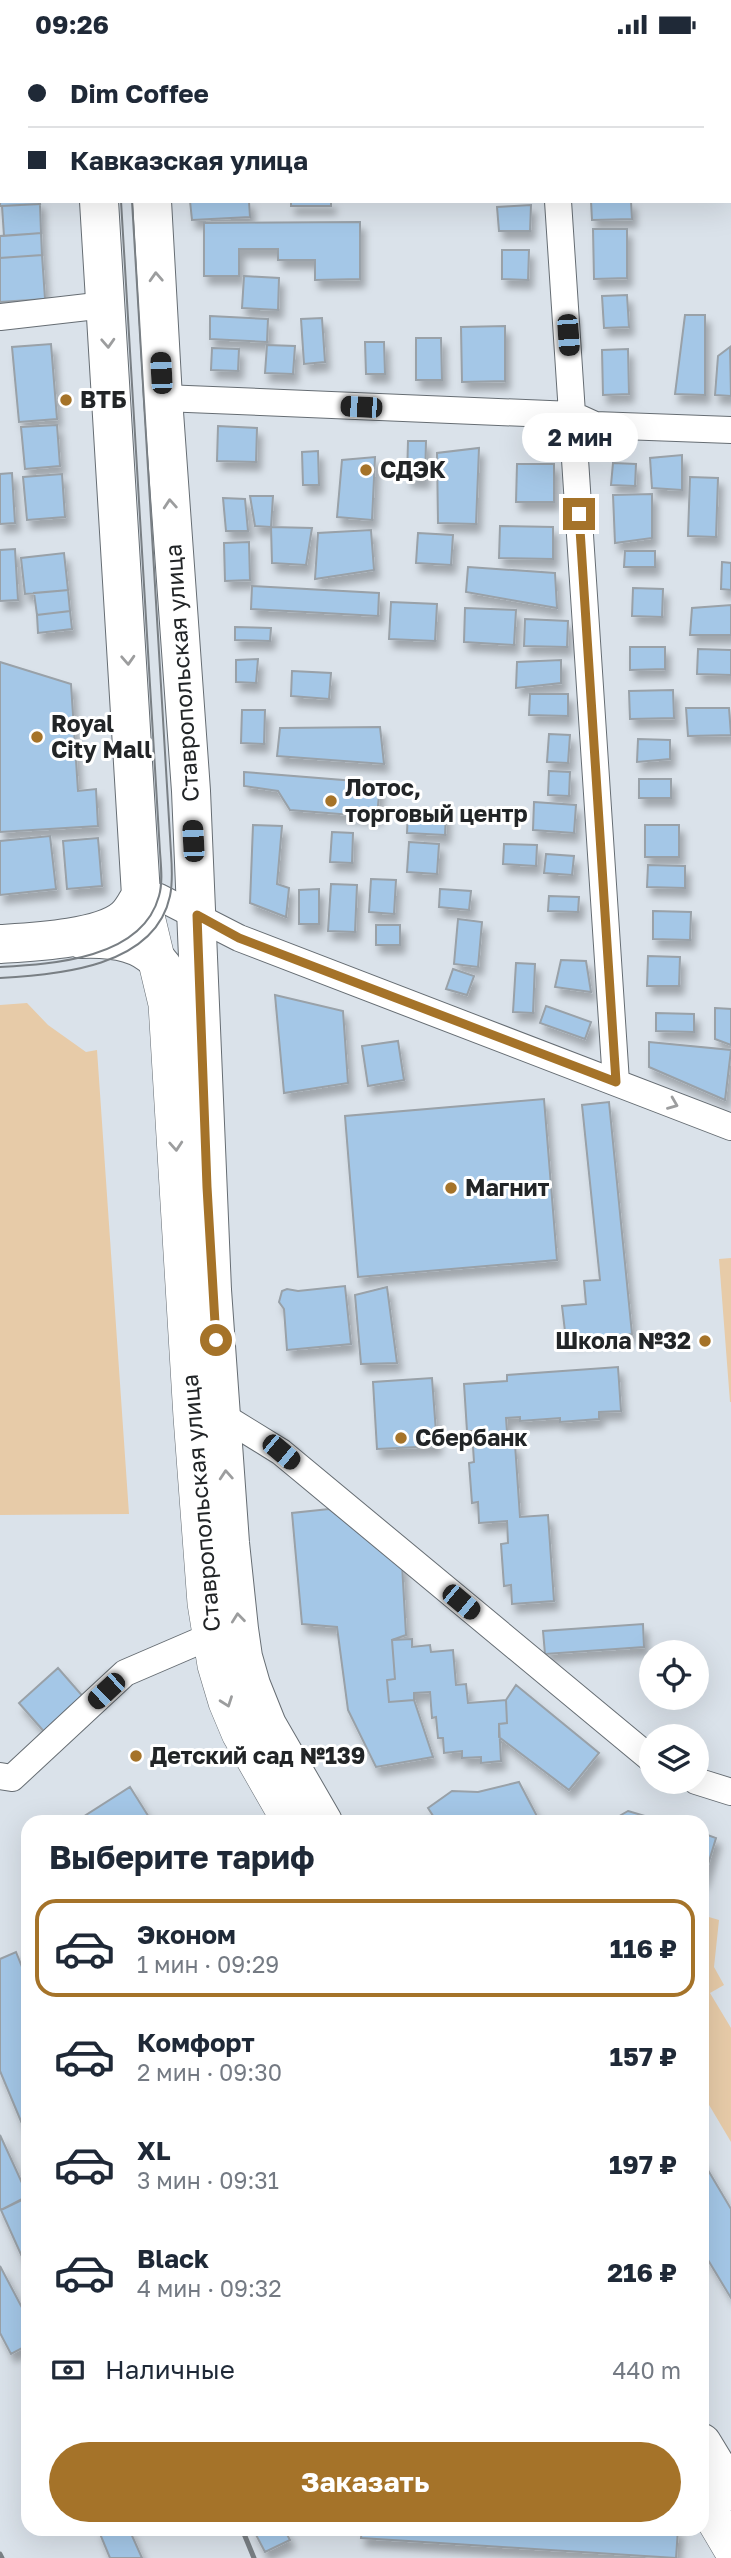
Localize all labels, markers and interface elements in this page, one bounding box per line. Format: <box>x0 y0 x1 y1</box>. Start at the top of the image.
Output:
text: 09:26 <box>35 9 109 40</box>
text: Dim Coffee <box>70 78 209 109</box>
text: Кавказская улица <box>70 145 308 176</box>
one-way arrow <box>149 272 164 283</box>
car <box>557 313 580 357</box>
one-way arrow <box>100 338 115 349</box>
car <box>150 351 173 395</box>
place label: ВТБ <box>80 385 127 413</box>
marker: ВТБ <box>58 392 74 408</box>
car <box>340 395 383 419</box>
callout: 2 мин <box>521 413 637 461</box>
text: 2 мин <box>548 423 612 451</box>
place label: СДЭК <box>380 455 446 483</box>
marker: СДЭК <box>358 462 374 478</box>
route end <box>563 498 595 530</box>
one-way arrow <box>163 499 178 510</box>
street label: Ставропольская улица <box>158 543 204 803</box>
one-way arrow <box>120 655 135 666</box>
place label: Royal City Mall <box>51 709 152 763</box>
marker: Royal City Mall <box>29 729 45 745</box>
place label: Лотос, торговый центр <box>345 773 528 827</box>
marker: Лотос, торговый центр <box>323 793 339 809</box>
car <box>182 819 205 863</box>
one-way arrow <box>667 1096 679 1110</box>
one-way arrow <box>168 1141 183 1152</box>
place label: Магнит <box>465 1173 549 1201</box>
marker: Магнит <box>443 1180 459 1196</box>
route start <box>200 1324 232 1356</box>
place label: Школа №32 <box>555 1326 691 1354</box>
marker: Школа №32 <box>697 1333 713 1349</box>
street label: Ставропольская улица <box>175 1373 225 1633</box>
place label: Сбербанк <box>415 1423 528 1451</box>
car <box>259 1430 304 1474</box>
marker: Сбербанк <box>393 1430 409 1446</box>
one-way arrow <box>218 1469 233 1480</box>
car <box>439 1580 484 1624</box>
one-way arrow <box>231 1612 246 1623</box>
map controls <box>639 1640 709 1794</box>
button: locate <box>639 1640 709 1710</box>
car <box>84 1669 129 1713</box>
one-way arrow <box>219 1695 233 1707</box>
button: layers <box>639 1724 709 1794</box>
place label: Детский сад №139 <box>150 1741 365 1769</box>
marker: Детский сад №139 <box>128 1748 144 1764</box>
text: Выберите тариф <box>49 1838 315 1876</box>
icon: car <box>53 1917 116 1980</box>
text: Эконом <box>137 1919 236 1950</box>
text: 116 ₽ <box>610 1933 677 1964</box>
text: 1 мин · 09:29 <box>137 1950 279 1978</box>
icon: car <box>53 2025 116 2088</box>
text: Комфорт <box>137 2027 255 2058</box>
text: 157 ₽ <box>610 2041 677 2072</box>
text: 2 мин · 09:30 <box>137 2058 282 2086</box>
icon: car <box>53 2133 116 2196</box>
text: XL <box>137 2135 171 2166</box>
text: 197 ₽ <box>609 2149 677 2180</box>
text: 3 мин · 09:31 <box>137 2166 279 2194</box>
icon: car <box>53 2241 116 2304</box>
text: Black <box>137 2243 209 2274</box>
text: 216 ₽ <box>607 2257 677 2288</box>
text: 4 мин · 09:32 <box>137 2274 282 2302</box>
icon: cash <box>49 2351 87 2389</box>
text: Наличные <box>105 2354 235 2385</box>
text: 440 m <box>613 2356 681 2384</box>
button: Заказать <box>49 2442 681 2522</box>

